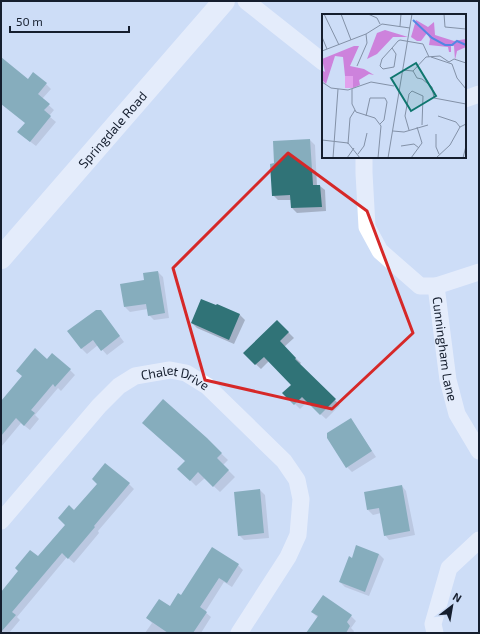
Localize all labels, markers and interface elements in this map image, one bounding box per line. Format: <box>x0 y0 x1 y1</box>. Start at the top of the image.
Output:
scale bar <box>10 8 129 34</box>
text: 50 m <box>16 14 43 28</box>
inset map <box>322 14 466 158</box>
street label: Springdale Road <box>75 88 150 171</box>
street label: Cunningham Lane <box>429 296 461 403</box>
street label: Chalet Drive <box>139 362 212 393</box>
north arrow <box>432 586 472 626</box>
text: N <box>451 589 464 605</box>

